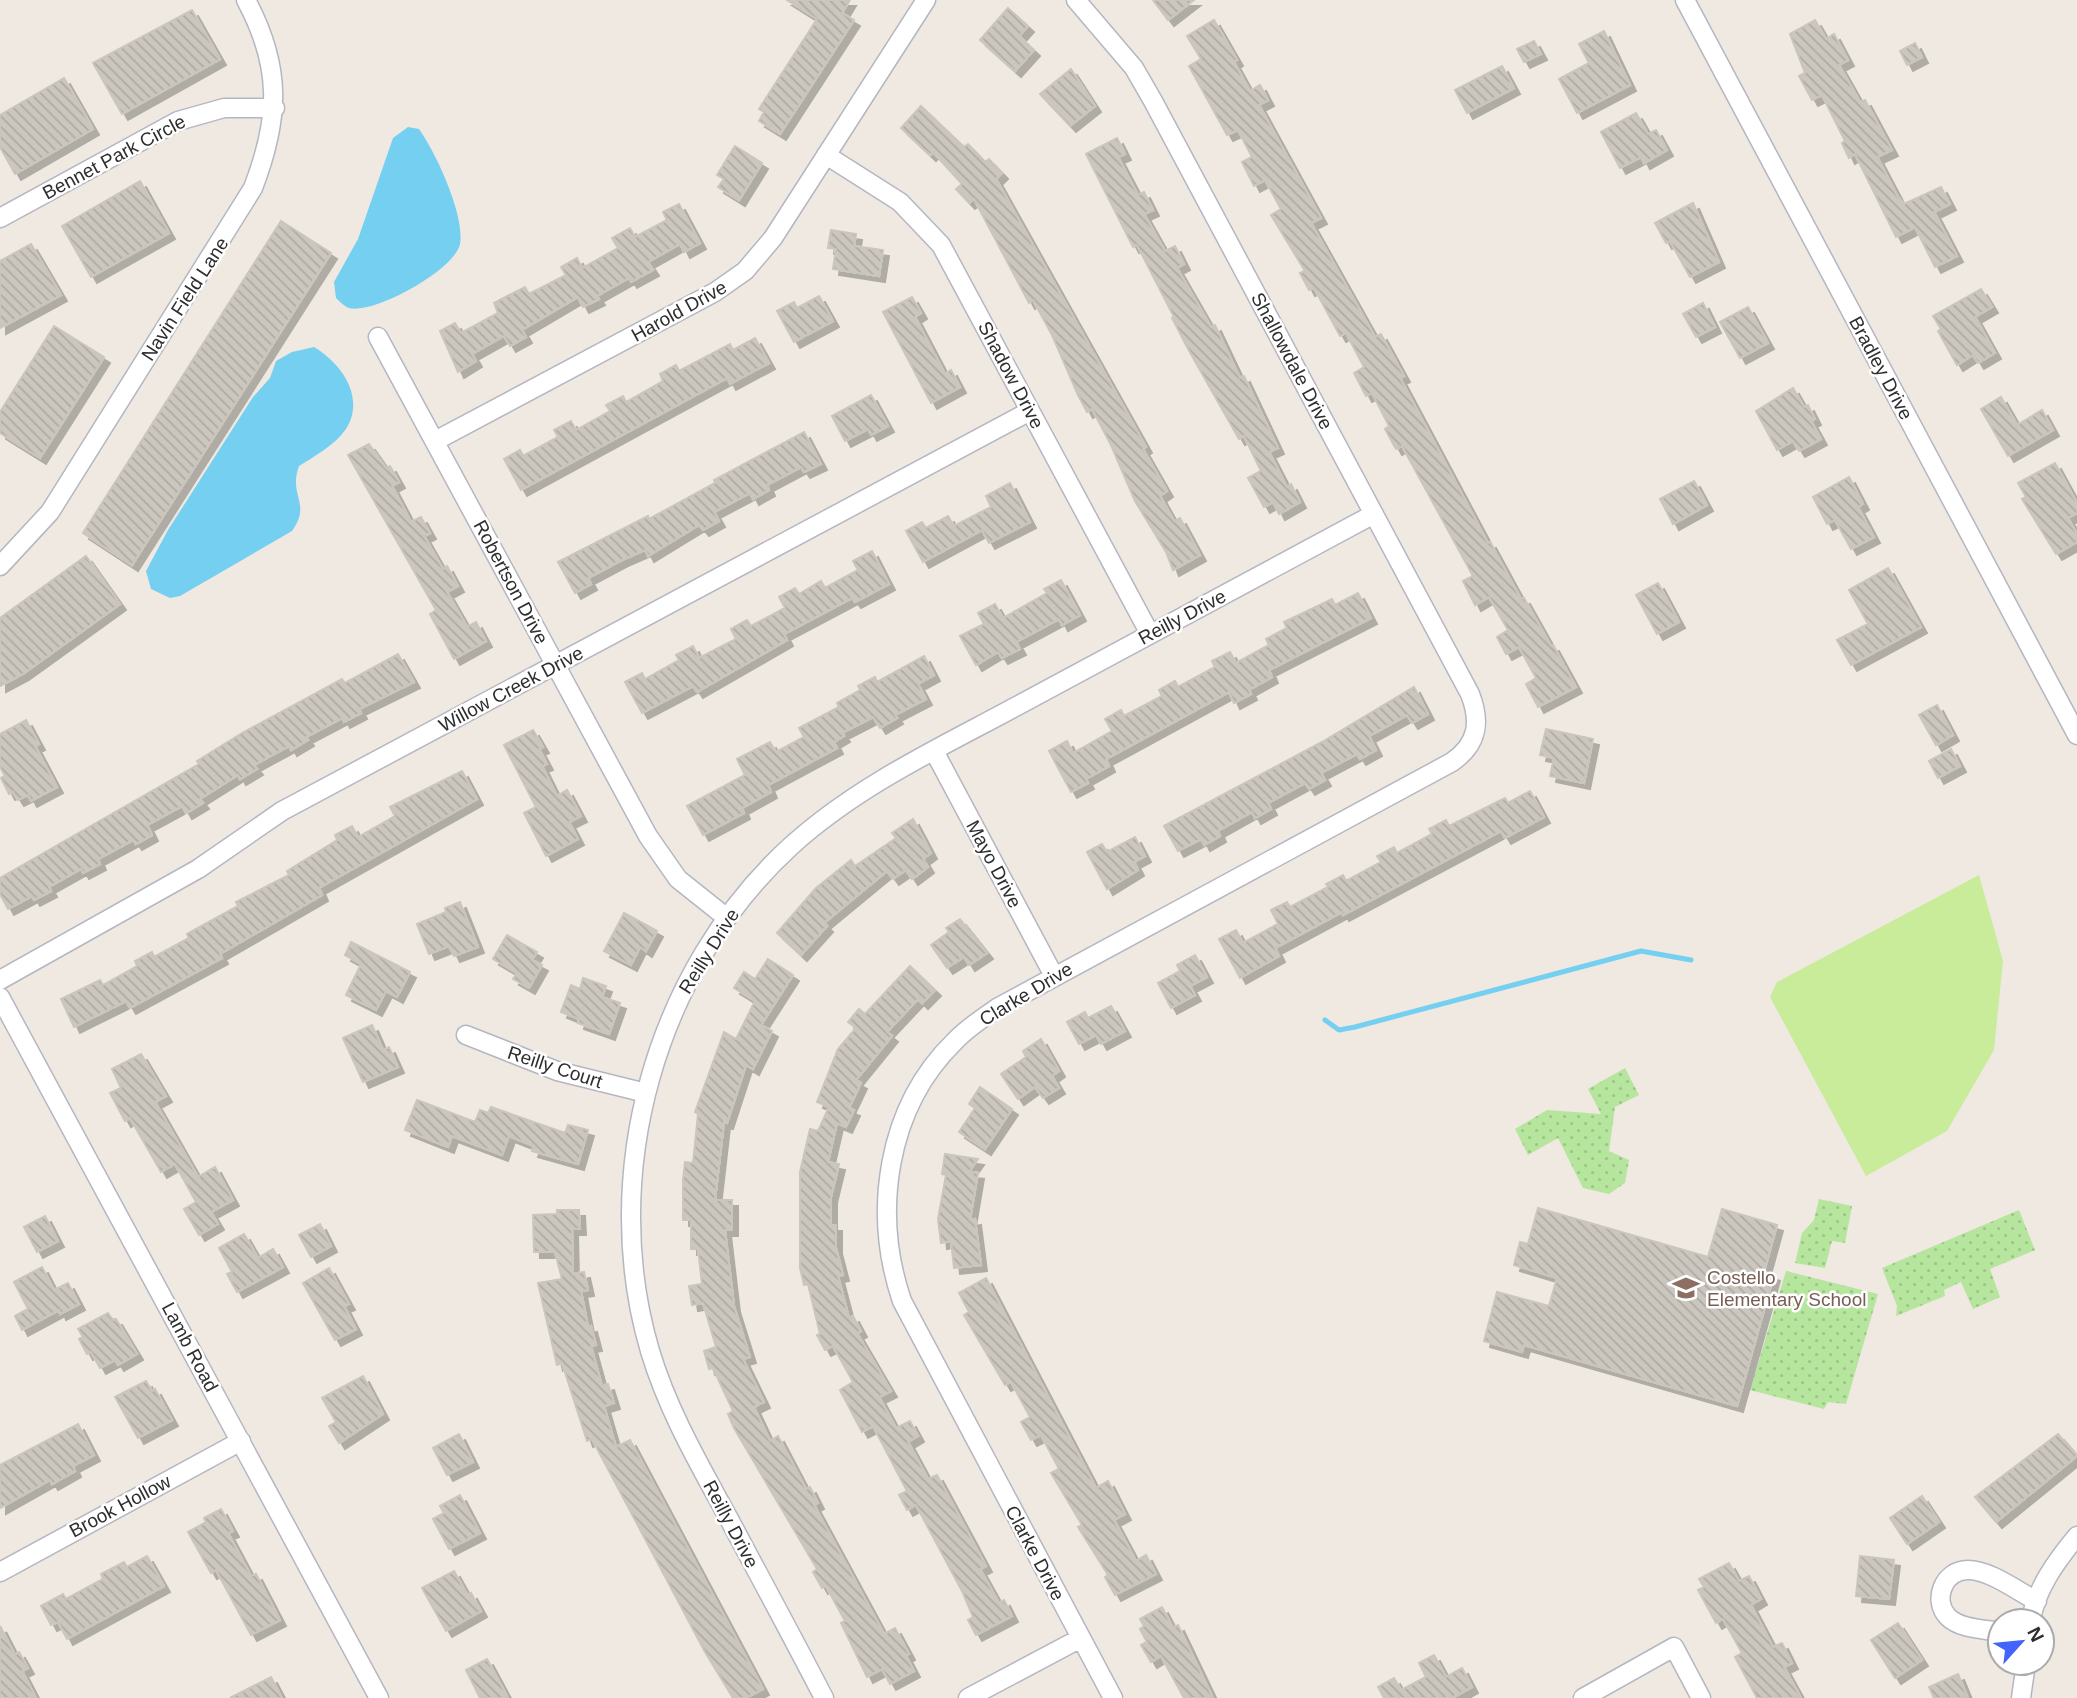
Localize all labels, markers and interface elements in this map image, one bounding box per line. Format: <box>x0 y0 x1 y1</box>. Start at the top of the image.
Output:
street label: Bennet Park Circle <box>39 111 189 203</box>
street label: Navin Field Lane <box>137 233 233 365</box>
street label: Harold Drive <box>628 276 730 346</box>
street label: Shallowdale Drive <box>1247 289 1337 433</box>
street label: Bradley Drive <box>1845 313 1917 423</box>
street label: Shadow Drive <box>974 318 1048 432</box>
street label: Robertson Drive <box>470 516 552 648</box>
street label: Reilly Drive <box>1135 585 1229 649</box>
street label: Willow Creek Drive <box>435 642 587 736</box>
street label: Mayo Drive <box>962 817 1026 911</box>
street label: Reilly Drive <box>675 905 743 997</box>
street label: Clarke Drive <box>976 958 1076 1030</box>
street label: Reilly Court <box>505 1042 606 1092</box>
place label: Costello Elementary School <box>1707 1267 1866 1310</box>
school or university icon: Costello Elementary School <box>1671 1273 1701 1303</box>
street label: Lamb Road <box>158 1299 222 1395</box>
street label: Brook Hollow <box>66 1470 175 1542</box>
street label: Reilly Drive <box>699 1477 763 1571</box>
street label: Clarke Drive <box>1001 1502 1069 1604</box>
north arrow <box>1986 1607 2056 1677</box>
text: N <box>2023 1624 2048 1645</box>

